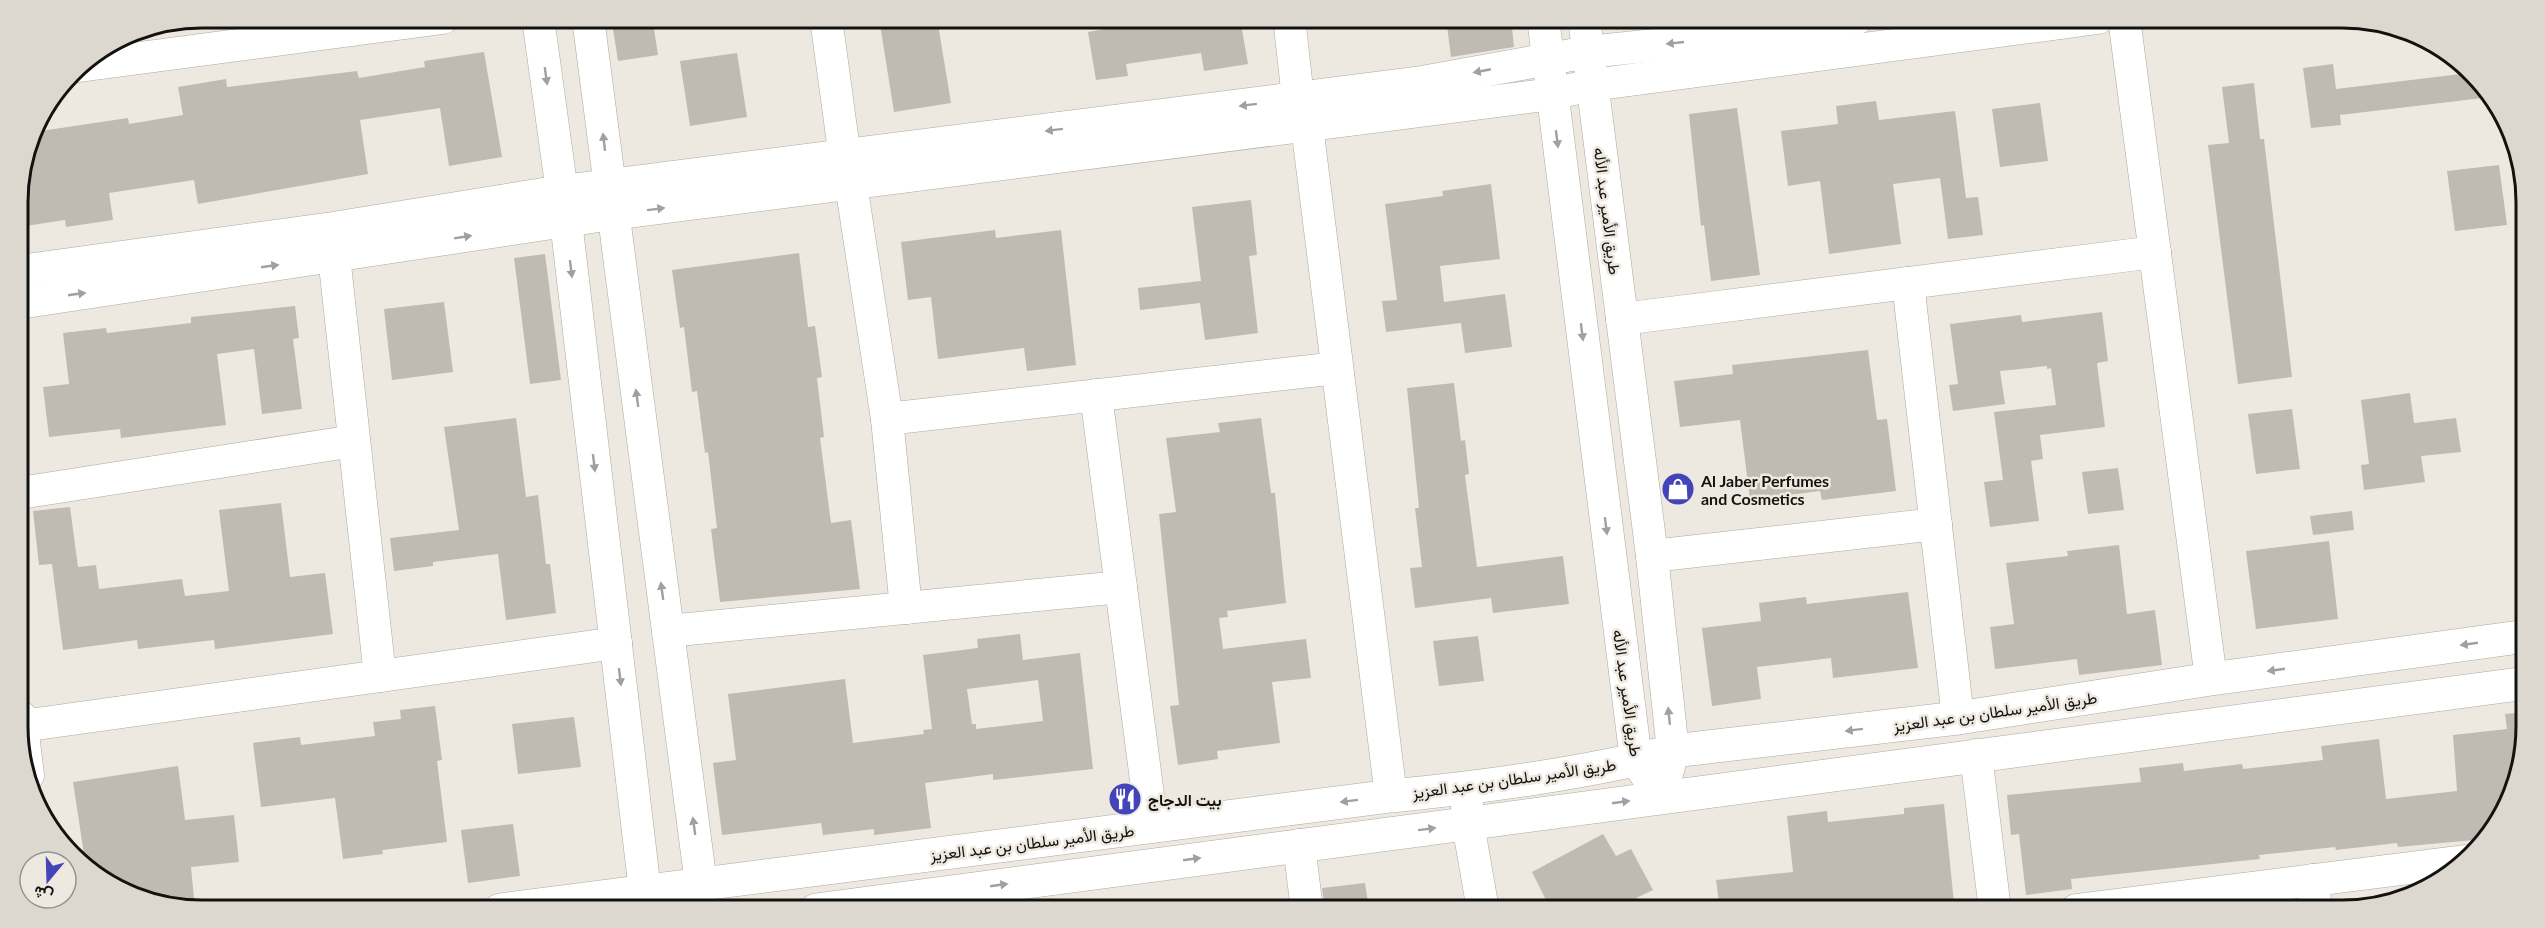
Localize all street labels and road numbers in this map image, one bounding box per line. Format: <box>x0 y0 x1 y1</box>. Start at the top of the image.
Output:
street label: طريق الأمير عبد الأله <box>1589 146 1625 276</box>
street label: طريق الأمير عبد الأله <box>1608 628 1646 758</box>
street label: طريق الأمير سلطان بن عبد العزيز <box>1891 687 2099 737</box>
street label: طريق الأمير سلطان بن عبد العزيز <box>1410 754 1618 804</box>
street label: طريق الأمير سلطان بن عبد العزيز <box>928 820 1136 866</box>

